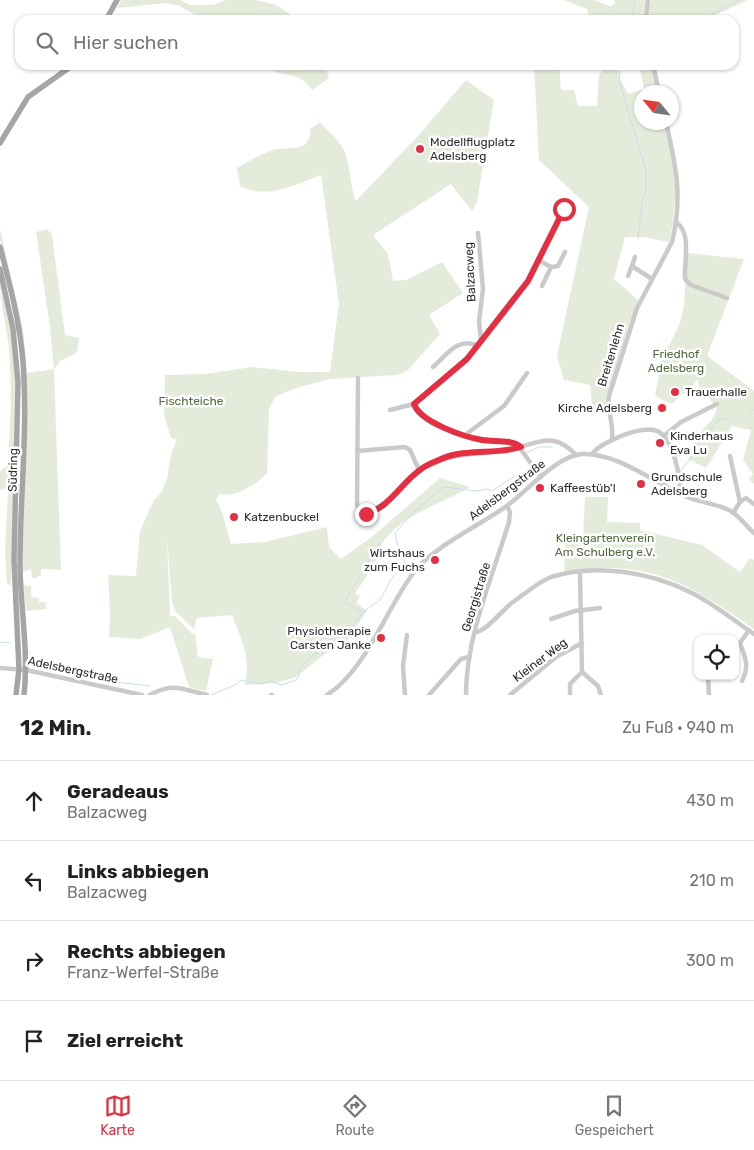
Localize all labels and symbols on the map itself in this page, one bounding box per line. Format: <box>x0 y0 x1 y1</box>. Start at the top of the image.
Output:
north arrow <box>634 85 679 130</box>
place label: Modellflugplatz Adelsberg <box>430 135 515 163</box>
marker: Modellflugplatz Adelsberg <box>414 143 426 155</box>
route start <box>553 198 576 221</box>
street label: Balzacweg <box>461 242 479 302</box>
street label: Breitenlehn <box>595 322 627 388</box>
park label: Friedhof Adelsberg <box>648 347 704 375</box>
place label: Trauerhalle <box>685 385 747 399</box>
marker: Trauerhalle <box>669 386 681 398</box>
park label: Fischteiche <box>159 394 224 408</box>
place label: Kirche Adelsberg <box>558 401 652 415</box>
marker: Kirche Adelsberg <box>656 402 668 414</box>
place label: Kinderhaus Eva Lu <box>670 429 733 457</box>
marker: Kinderhaus Eva Lu <box>654 437 666 449</box>
street label: Südring <box>6 448 20 492</box>
street label: Adelsbergstraße <box>466 457 548 523</box>
place label: Grundschule Adelsberg <box>651 470 723 498</box>
marker: Grundschule Adelsberg <box>635 478 647 490</box>
place label: Kaffeestüb'l <box>550 481 616 495</box>
marker: Kaffeestüb'l <box>534 482 546 494</box>
route end <box>355 503 378 526</box>
place label: Katzenbuckel <box>244 510 319 524</box>
marker: Katzenbuckel <box>228 511 240 523</box>
park label: Kleingartenverein Am Schulberg e.V. <box>555 531 655 559</box>
place label: Wirtshaus zum Fuchs <box>364 546 425 574</box>
marker: Wirtshaus zum Fuchs <box>429 554 441 566</box>
street label: Georgistraße <box>459 560 493 633</box>
place label: Physiotherapie Carsten Janke <box>287 624 371 652</box>
marker: Physiotherapie Carsten Janke <box>375 632 387 644</box>
street label: Kleiner Weg <box>510 635 570 685</box>
street label: Adelsbergstraße <box>27 654 120 686</box>

